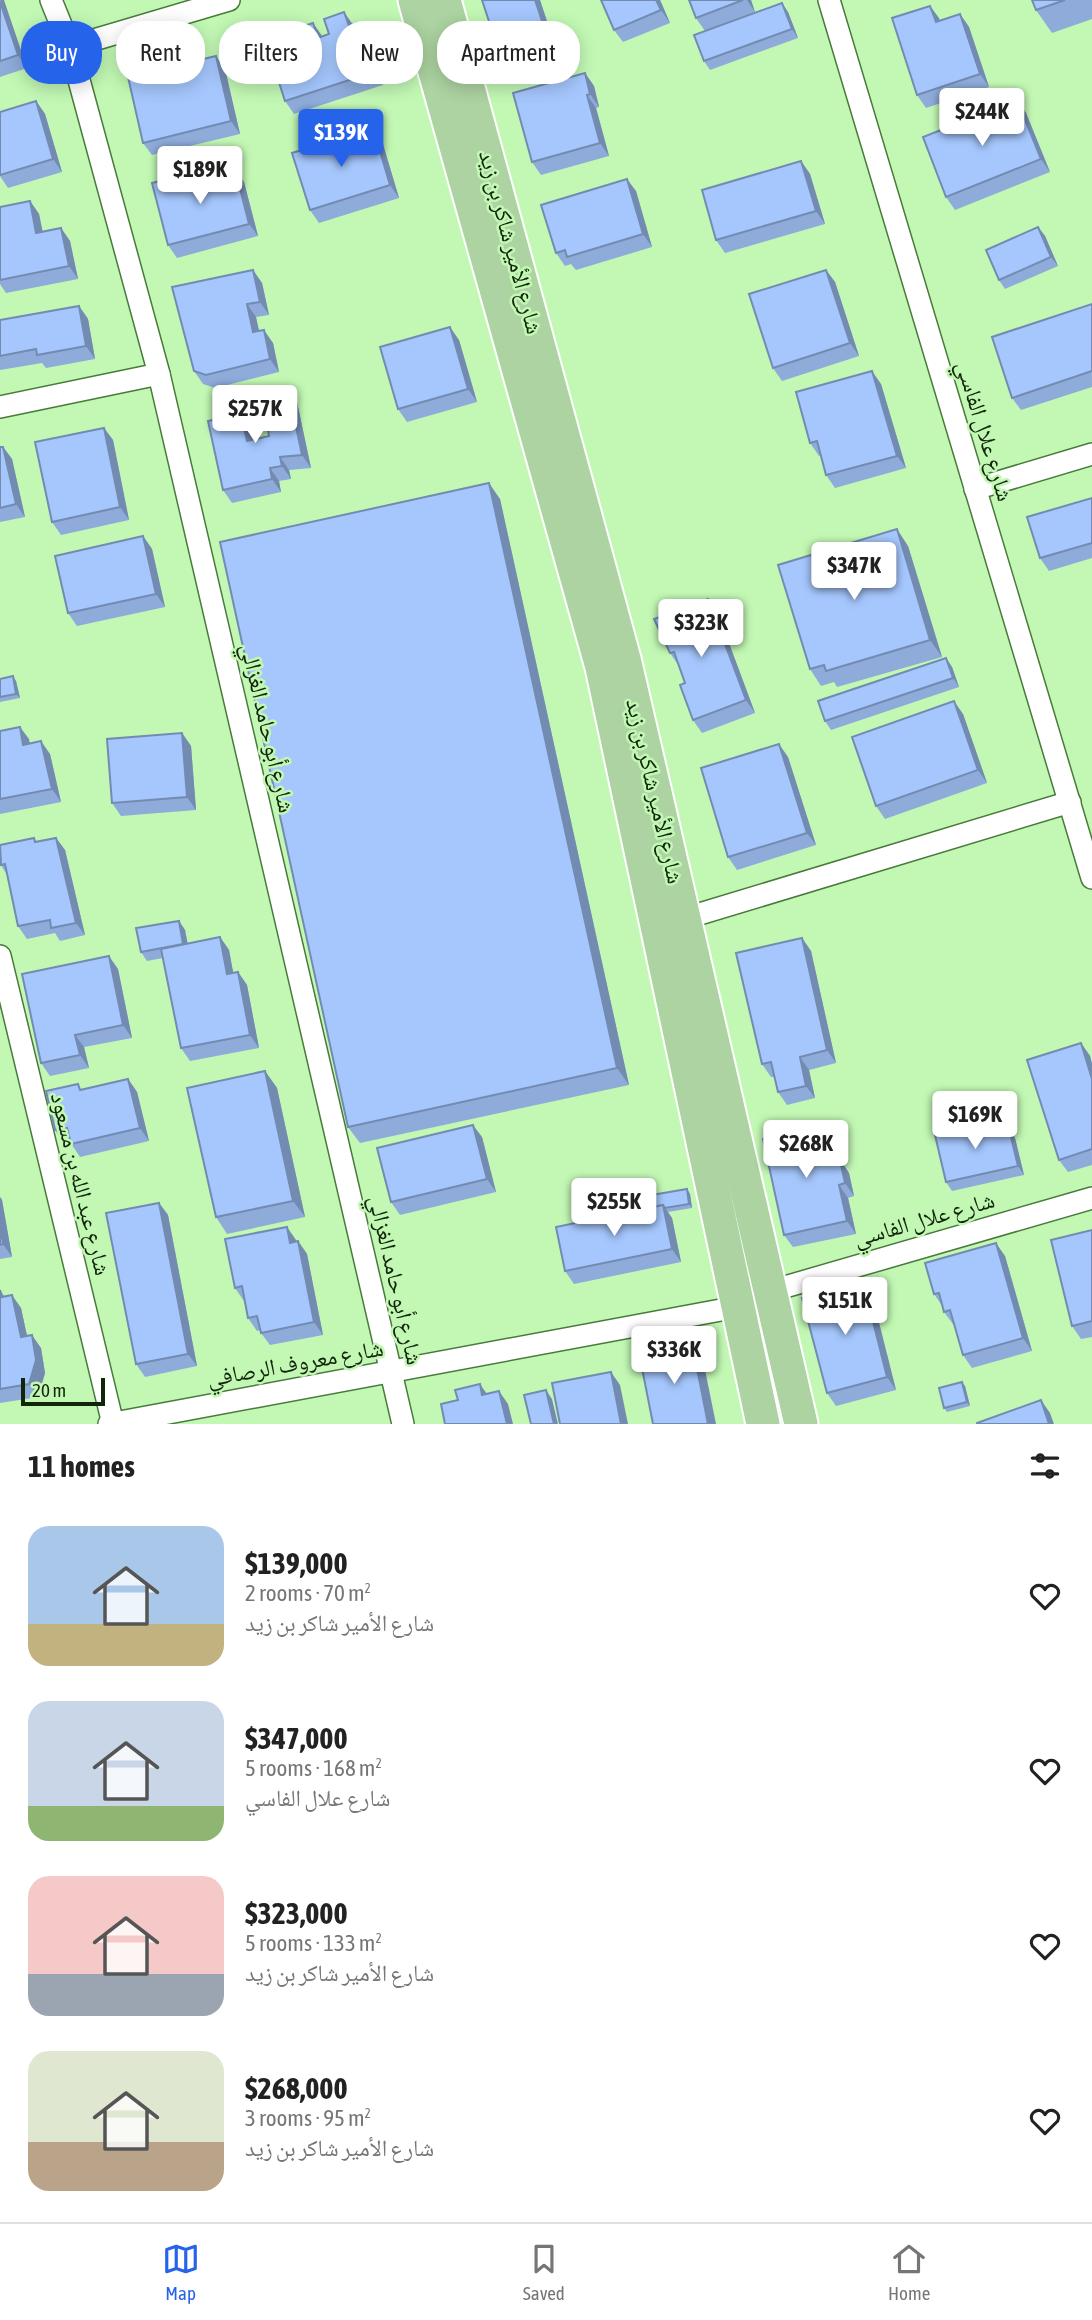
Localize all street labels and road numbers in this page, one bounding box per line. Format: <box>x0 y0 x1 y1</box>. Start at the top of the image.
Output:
street label: شارع الأمير شاكر بن زيد <box>472 147 548 337</box>
street label: شارع علال الفاسي <box>946 358 1019 506</box>
street label: شارع أبو حامد الغزالي <box>230 641 301 816</box>
street label: شارع الأمير شاكر بن زيد <box>619 696 689 886</box>
street label: شارع عبد الله بن مسعود <box>44 1090 116 1278</box>
street label: شارع علال الفاسي <box>851 1186 999 1257</box>
street label: شارع أبو حامد الغزالي <box>358 1193 429 1368</box>
street label: شارع معروف الرصافي <box>205 1335 386 1397</box>

